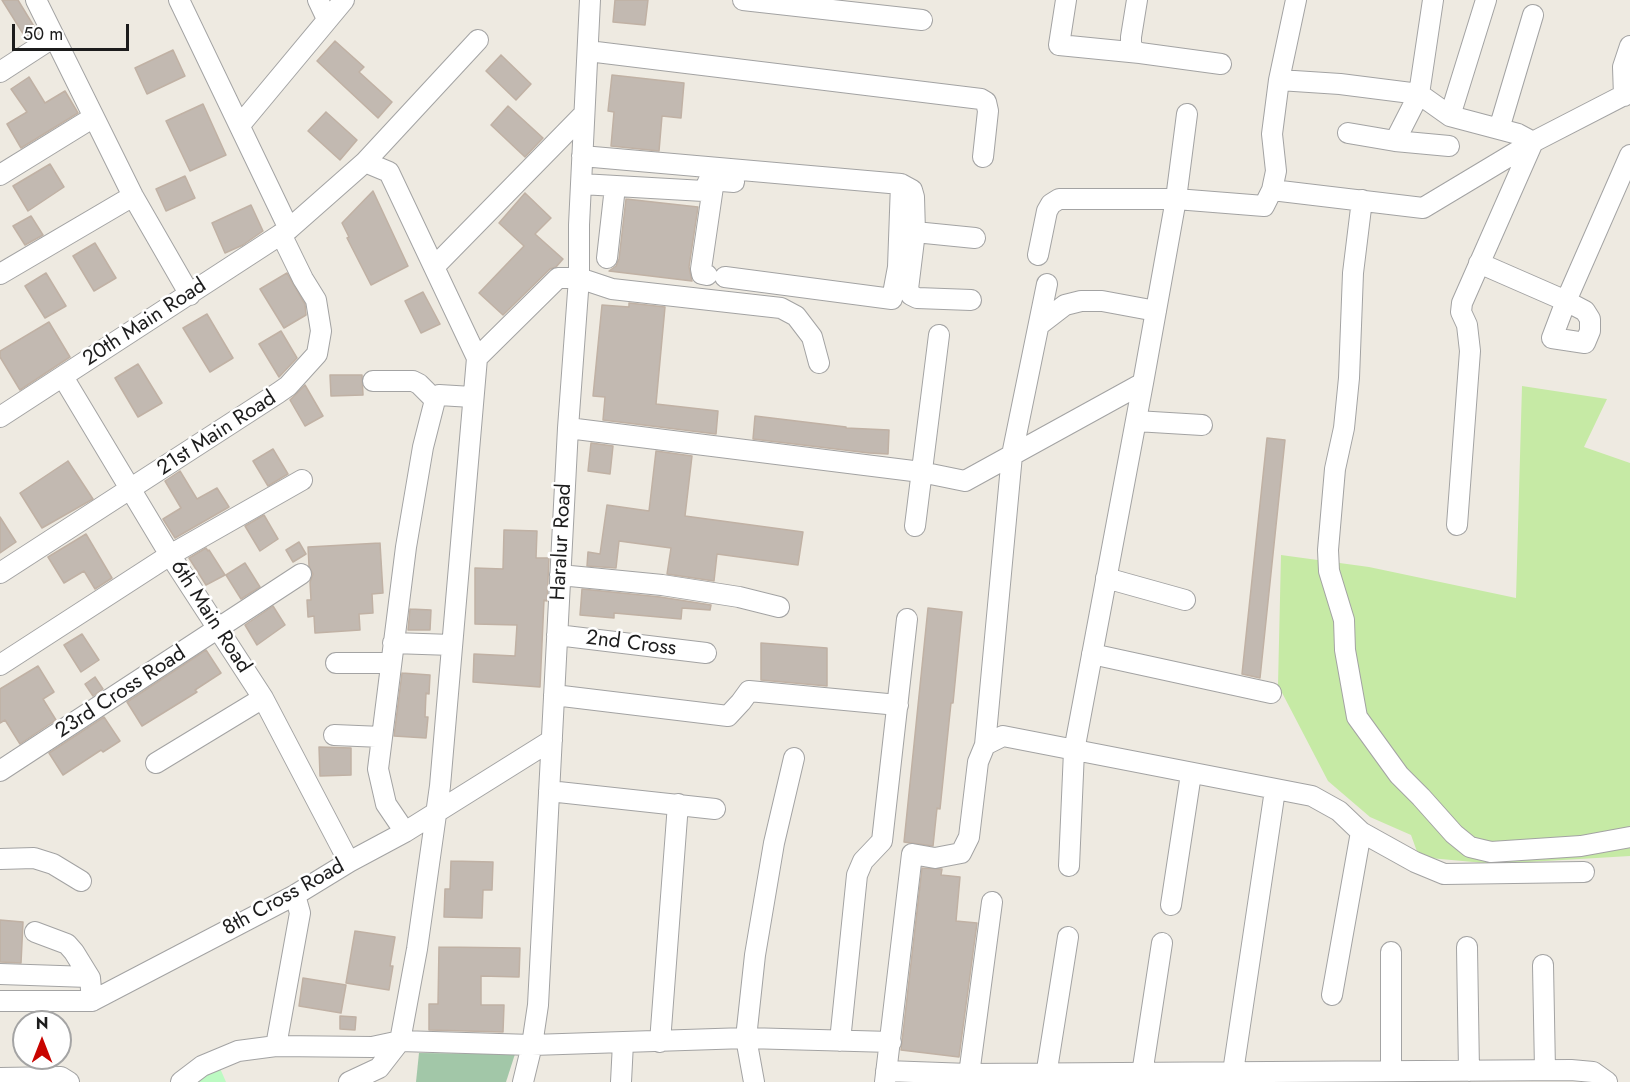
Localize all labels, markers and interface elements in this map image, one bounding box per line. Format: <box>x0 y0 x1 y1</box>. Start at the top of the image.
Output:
scale bar <box>15 12 132 50</box>
text: 50 m <box>23 21 63 47</box>
street label: 20th Main Road <box>79 274 211 372</box>
street label: 21st Main Road <box>153 386 281 482</box>
street label: Haralur Road <box>546 483 578 601</box>
street label: 6th Main Road <box>164 556 256 678</box>
street label: 2nd Cross <box>584 626 678 662</box>
street label: 23rd Cross Road <box>51 642 191 744</box>
street label: 8th Cross Road <box>219 854 349 942</box>
north arrow <box>12 1010 72 1070</box>
text: N <box>36 1012 48 1035</box>

